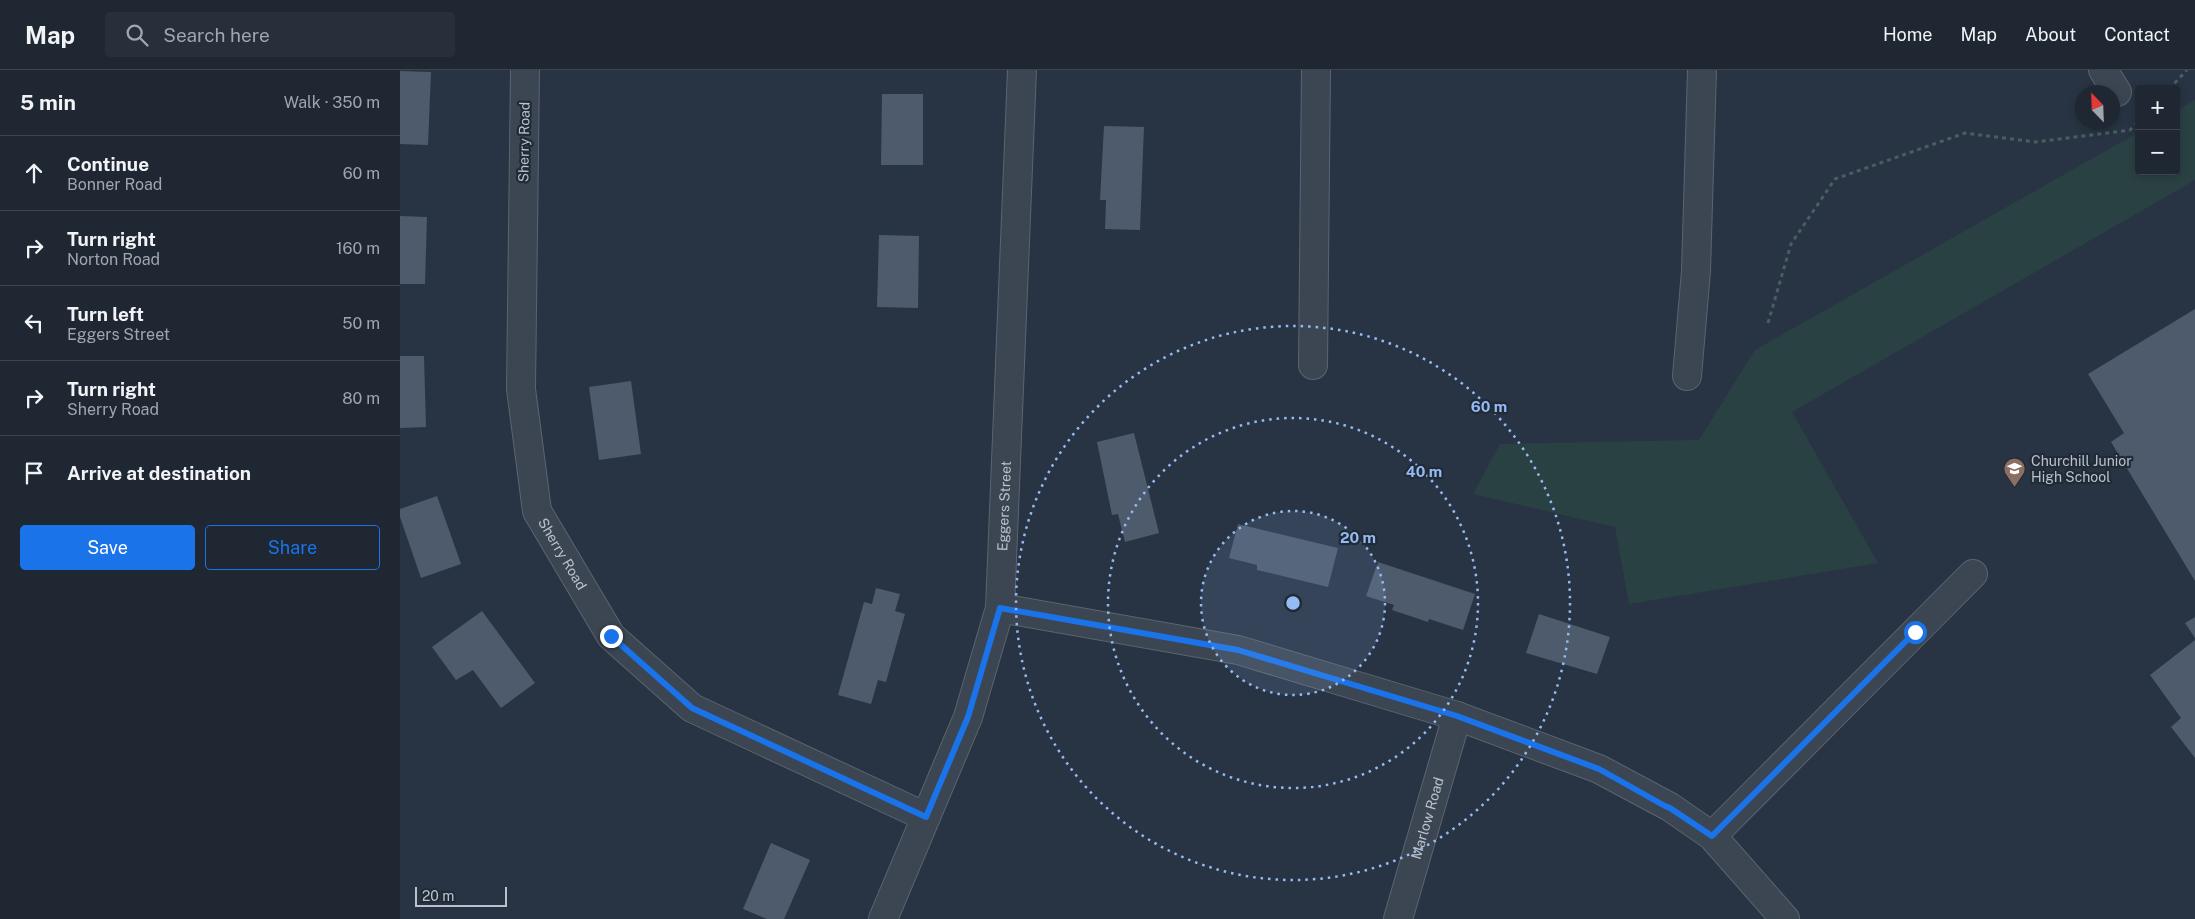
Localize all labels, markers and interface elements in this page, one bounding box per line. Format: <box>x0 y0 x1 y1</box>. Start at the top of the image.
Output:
search box <box>105 12 455 57</box>
text: Map <box>25 21 75 49</box>
icon: search <box>123 21 151 49</box>
text: Search here <box>163 24 270 46</box>
text: Home <box>1883 24 1933 45</box>
text: Map <box>1961 24 1997 45</box>
text: About <box>2025 24 2076 45</box>
text: Contact <box>2104 24 2170 45</box>
north arrow <box>2075 85 2120 130</box>
map controls <box>2135 85 2180 175</box>
button: + <box>2135 85 2180 130</box>
text: 5 min <box>20 90 76 115</box>
text: Walk · 350 m <box>284 93 380 112</box>
street label: Sherry Road <box>515 102 533 182</box>
button: − <box>2135 130 2180 175</box>
text: Continue <box>67 153 149 175</box>
icon: ahead <box>20 159 48 187</box>
text: 60 m <box>343 164 380 183</box>
text: Bonner Road <box>67 175 162 194</box>
text: Turn right <box>67 228 156 250</box>
icon: right <box>20 234 48 262</box>
text: 160 m <box>336 239 380 258</box>
text: Norton Road <box>67 250 160 269</box>
text: Turn left <box>67 303 144 325</box>
icon: left <box>20 309 48 337</box>
text: 50 m <box>342 314 380 333</box>
text: Eggers Street <box>67 325 170 344</box>
text: Turn right <box>67 378 156 400</box>
icon: right <box>20 384 48 412</box>
text: 80 m <box>342 389 380 408</box>
text: 60 m <box>1471 398 1507 415</box>
text: Sherry Road <box>67 400 159 419</box>
place label: Churchill Junior High School <box>2031 453 2132 485</box>
school or university icon: Churchill Junior High School <box>2003 457 2027 488</box>
icon: arrive <box>20 459 48 487</box>
street label: Eggers Street <box>994 460 1014 551</box>
text: Arrive at destination <box>67 462 251 484</box>
text: 40 m <box>1406 463 1442 480</box>
street label: Sherry Road <box>535 515 590 593</box>
button: Save <box>20 525 195 570</box>
button: Share <box>205 525 380 570</box>
text: 20 m <box>1340 529 1376 546</box>
centre of rings <box>1284 594 1302 612</box>
route start <box>1904 621 1927 644</box>
route end <box>600 625 623 648</box>
street label: Marlow Road <box>1408 775 1447 861</box>
scale bar <box>415 884 508 907</box>
text: 20 m <box>422 888 454 904</box>

